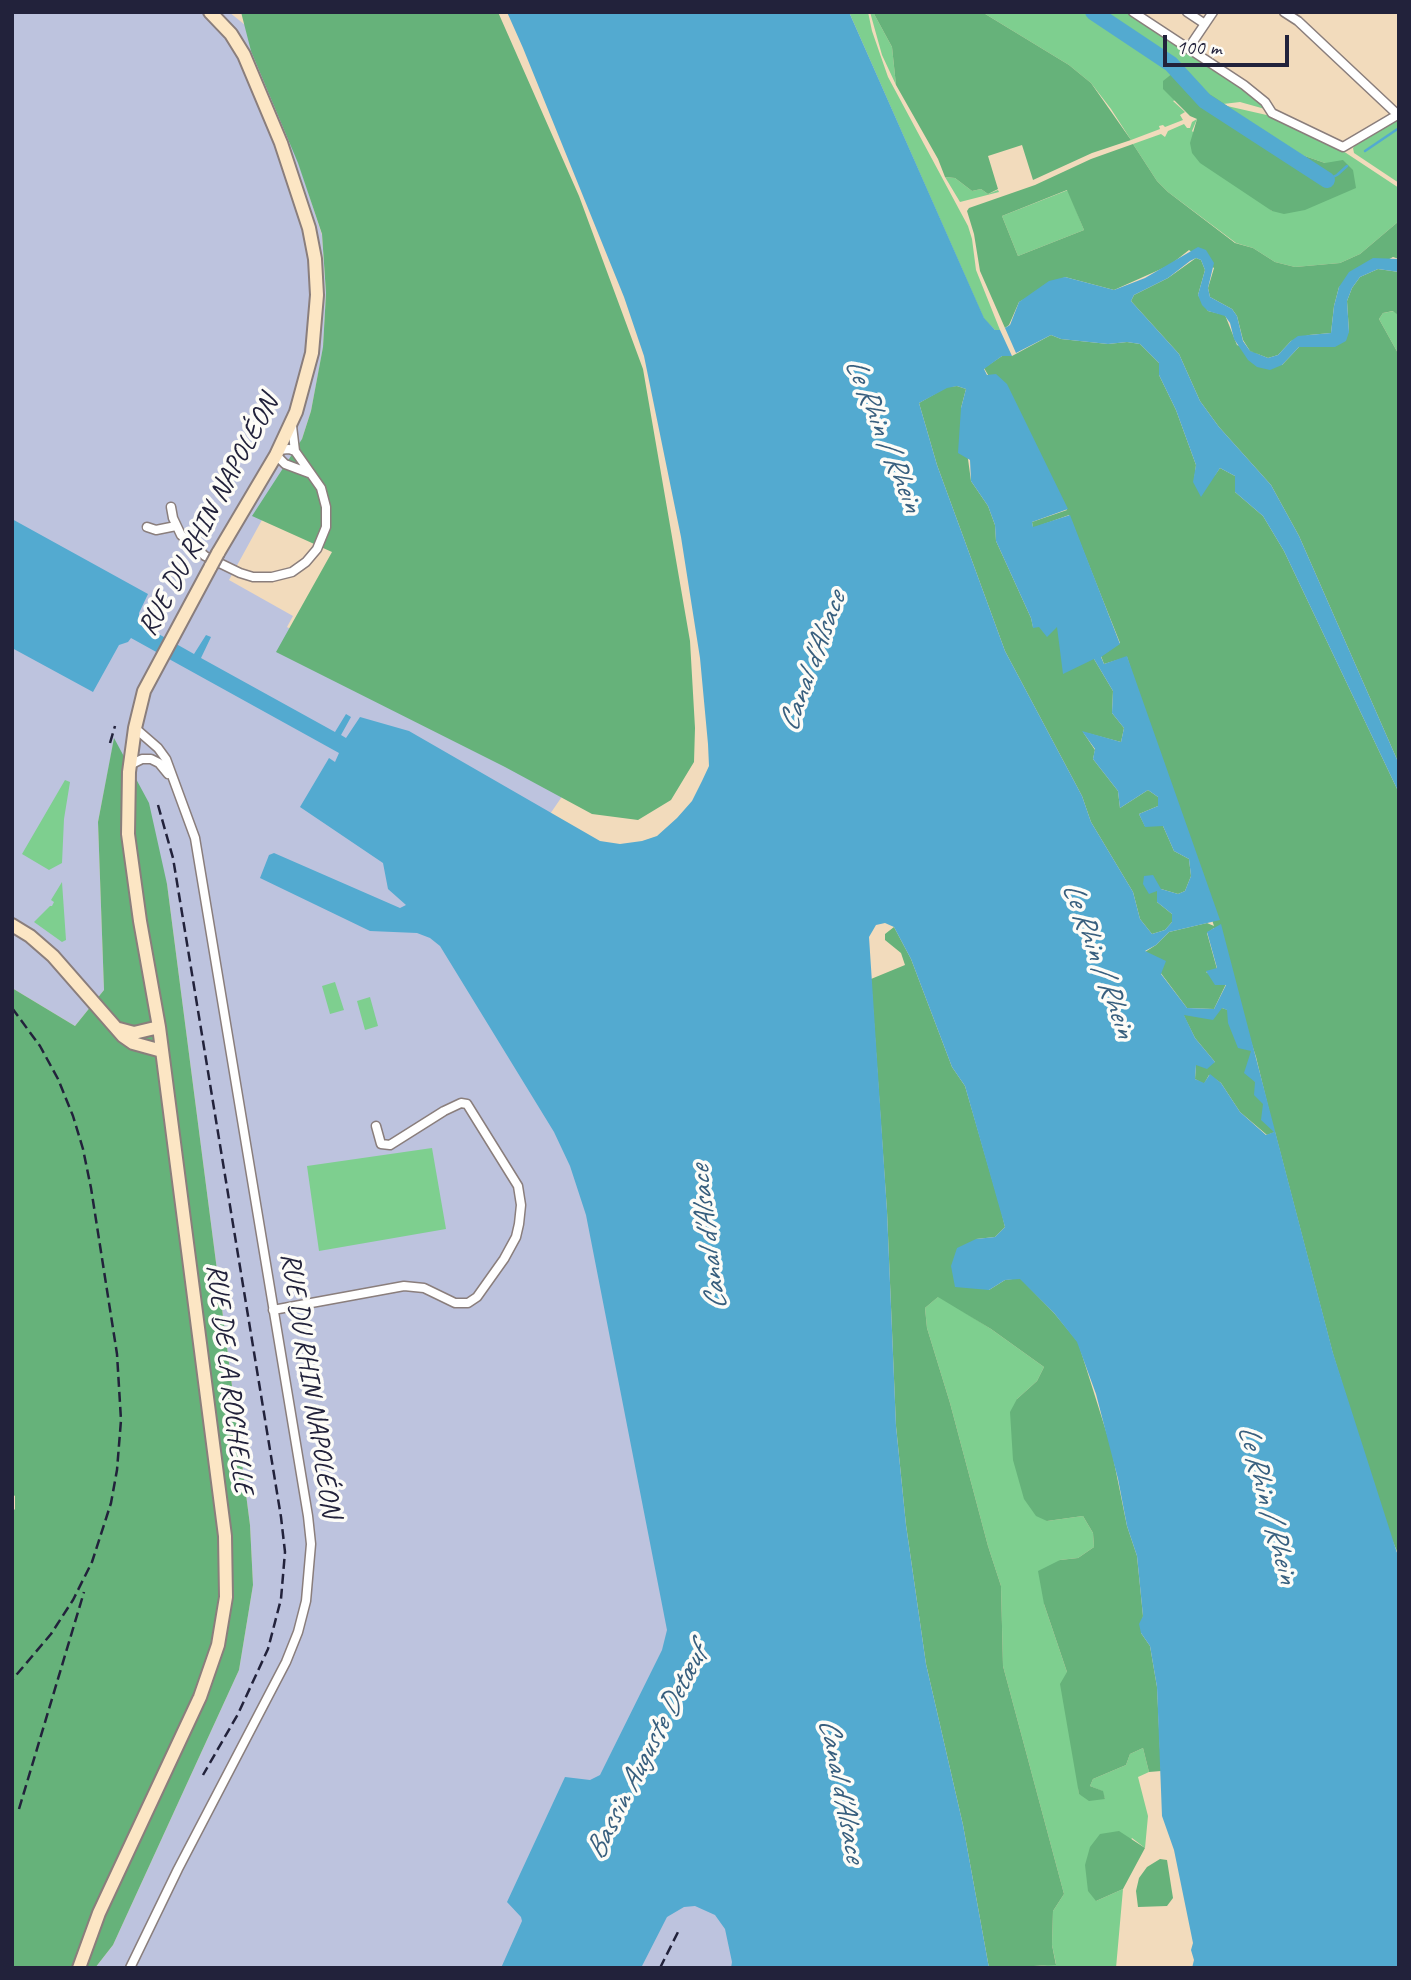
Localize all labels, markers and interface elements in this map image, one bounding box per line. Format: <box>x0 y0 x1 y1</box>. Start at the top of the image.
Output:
scale bar <box>1166 21 1292 65</box>
text: 100 m <box>1176 34 1221 60</box>
water label: Le Rhin / Rhein <box>836 353 930 517</box>
street label: RUE DU RHIN NAPOLÉON <box>131 390 287 642</box>
water label: Canal d'Alsace <box>771 588 855 736</box>
water label: Le Rhin / Rhein <box>1053 878 1143 1042</box>
water label: Canal d'Alsace <box>682 1164 736 1312</box>
street label: RUE DU RHIN NAPOLÉON <box>273 1250 347 1520</box>
street label: RUE DE LA ROCHELLE <box>198 1262 260 1496</box>
water label: Le Rhin / Rhein <box>1229 1421 1305 1587</box>
water label: Bassin Auguste Detœuf <box>578 1641 716 1865</box>
water label: Canal d'Alsace <box>810 1715 872 1865</box>

